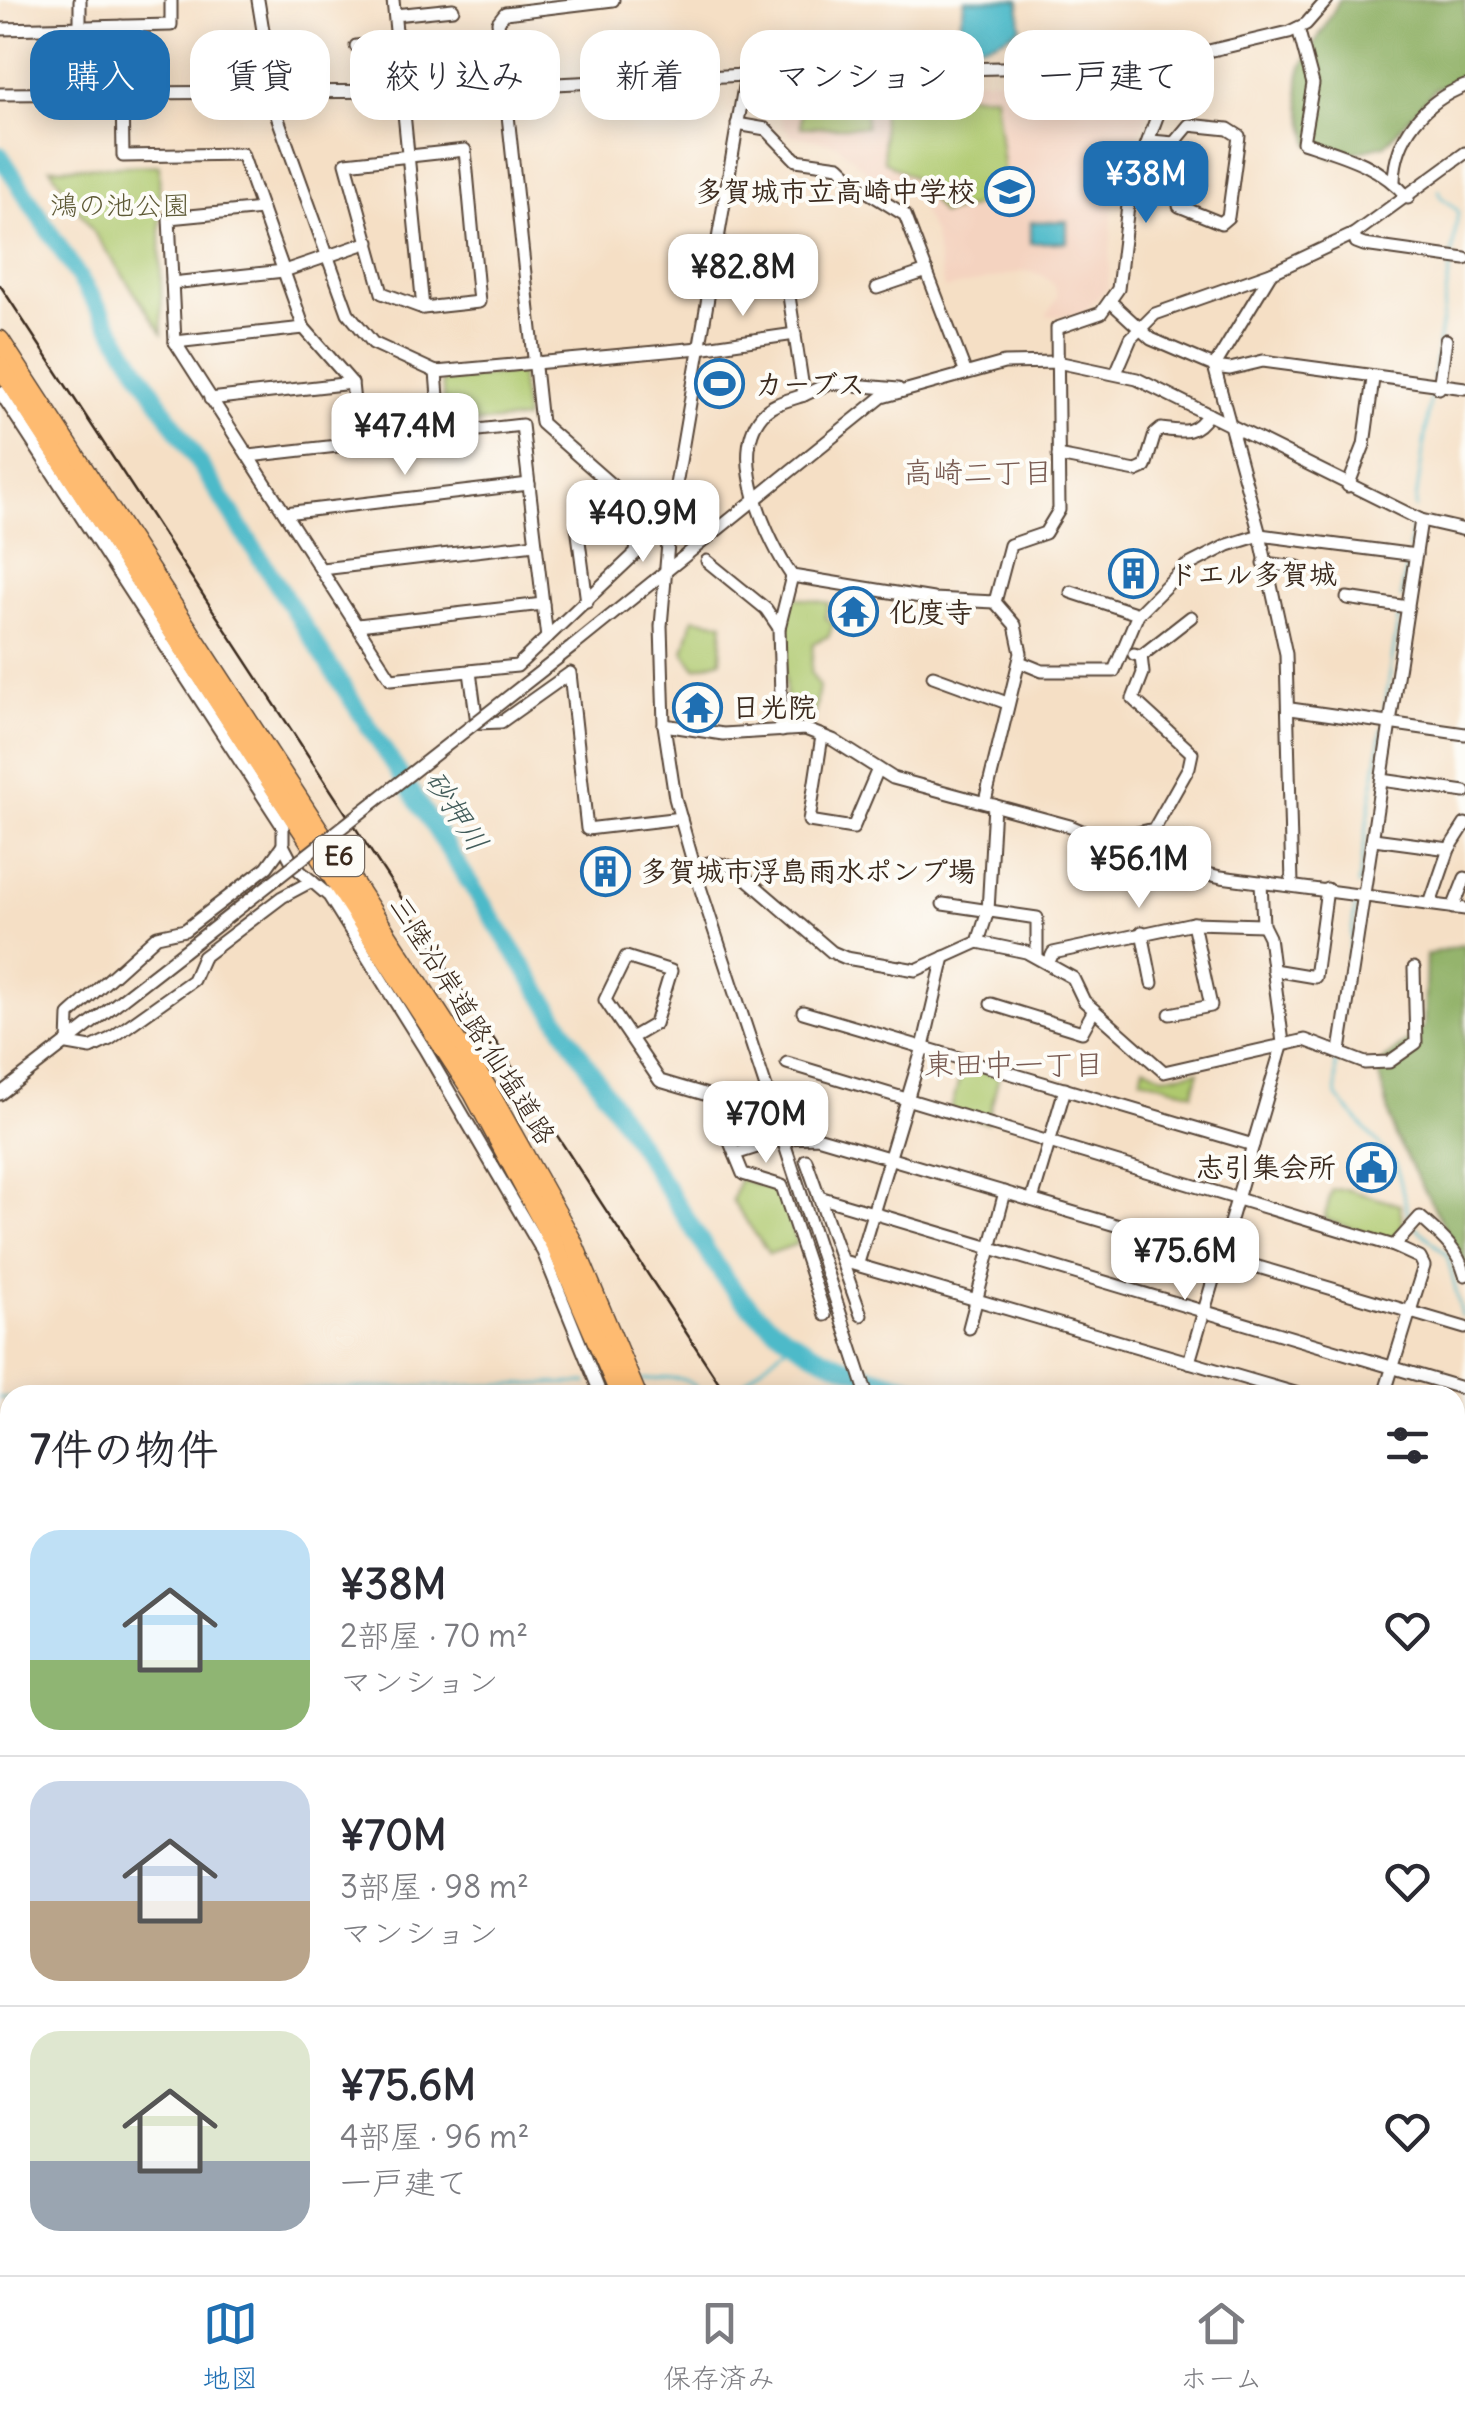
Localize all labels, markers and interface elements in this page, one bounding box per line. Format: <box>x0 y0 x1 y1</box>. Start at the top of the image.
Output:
chip: 購入 <box>30 30 170 120</box>
chip: 賃貸 <box>190 30 330 120</box>
chip: 絞り込み <box>350 30 560 120</box>
chip: 新着 <box>580 30 720 120</box>
chip: マンション <box>740 30 984 120</box>
chip: 一戸建て <box>1004 30 1214 120</box>
pin: ¥38M <box>1087 141 1205 226</box>
text: ¥38M <box>1105 153 1187 194</box>
school or university icon: 多賀城市立高崎中学校 <box>984 165 1036 217</box>
place label: 多賀城市立高崎中学校 <box>695 173 975 209</box>
park label: 鴻の池公園 <box>50 187 190 223</box>
pin: ¥82.8M <box>662 234 824 319</box>
text: ¥82.8M <box>690 246 796 287</box>
sports icon: カーブス <box>694 358 746 410</box>
place label: カーブス <box>755 366 865 402</box>
pin: ¥47.4M <box>324 393 486 478</box>
text: ¥47.4M <box>353 405 457 446</box>
district label: 高崎二丁目 <box>903 453 1053 491</box>
pin: ¥40.9M <box>562 480 724 565</box>
text: ¥40.9M <box>588 492 698 533</box>
building icon: ドエル多賀城 <box>1108 548 1160 600</box>
place label: ドエル多賀城 <box>1169 556 1337 592</box>
temple icon: 化度寺 <box>828 586 880 638</box>
place label: 化度寺 <box>889 594 973 630</box>
temple icon: 日光院 <box>671 681 723 733</box>
place label: 日光院 <box>732 689 816 725</box>
water label: 砂押川 <box>416 762 497 859</box>
pin: ¥56.1M <box>1058 826 1220 911</box>
road number: E6 <box>314 836 364 876</box>
text: ¥56.1M <box>1089 838 1189 879</box>
building icon: 多賀城市浮島雨水ポンプ場 <box>579 845 631 897</box>
place label: 多賀城市浮島雨水ポンプ場 <box>640 853 976 889</box>
street label: 三陸沿岸道路;仙塩道路 <box>382 889 564 1151</box>
district label: 東田中一丁目 <box>924 1045 1104 1083</box>
pin: ¥70M <box>707 1081 825 1166</box>
text: ¥70M <box>725 1093 807 1134</box>
public building icon: 志引集会所 <box>1345 1141 1397 1193</box>
place label: 志引集会所 <box>1196 1149 1336 1185</box>
pin: ¥75.6M <box>1104 1218 1266 1303</box>
text: ¥75.6M <box>1133 1230 1237 1271</box>
icon: filters <box>1380 1418 1435 1473</box>
text: 7件の物件 <box>30 1423 219 1475</box>
text: ¥38M <box>340 1558 447 1610</box>
icon: home <box>110 1570 230 1690</box>
icon: heart <box>1380 1603 1435 1658</box>
text: 2部屋 · 70 m² <box>340 1615 528 1656</box>
text: マンション <box>340 1661 499 1702</box>
text: ¥70M <box>340 1809 447 1861</box>
icon: home <box>110 1821 230 1941</box>
icon: heart <box>1380 1854 1435 1909</box>
text: 3部屋 · 98 m² <box>340 1866 529 1907</box>
text: マンション <box>340 1912 499 1953</box>
text: ¥75.6M <box>340 2059 476 2111</box>
icon: home <box>110 2071 230 2191</box>
icon: heart <box>1380 2104 1435 2159</box>
text: 4部屋 · 96 m² <box>340 2116 529 2157</box>
text: 一戸建て <box>340 2162 468 2203</box>
tab: 地図 <box>202 2296 258 2396</box>
tab: 保存済み <box>663 2296 775 2396</box>
tab: ホーム <box>1180 2296 1263 2396</box>

